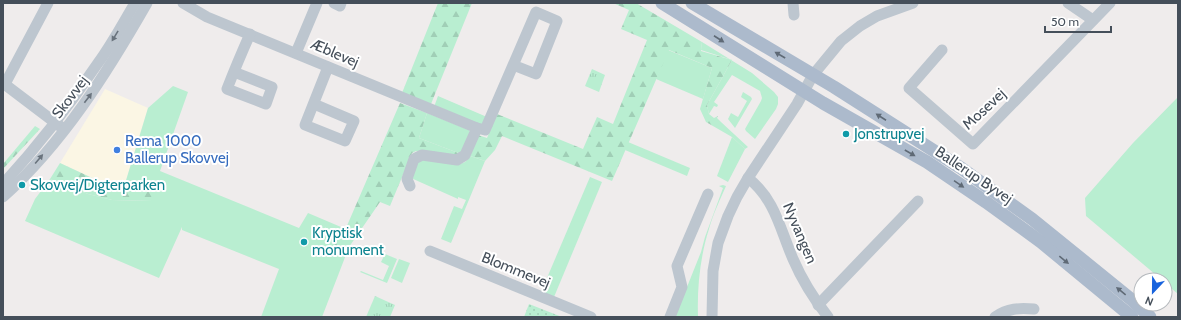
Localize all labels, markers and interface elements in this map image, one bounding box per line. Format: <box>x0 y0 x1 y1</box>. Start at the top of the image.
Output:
scale bar <box>1045 8 1111 34</box>
text: 50 m <box>1051 14 1079 29</box>
one-way arrow <box>111 31 119 41</box>
street label: Æblevej <box>307 34 362 71</box>
one-way arrow <box>713 35 725 42</box>
one-way arrow <box>774 51 786 58</box>
street label: Skovvej <box>48 72 92 122</box>
street label: Mosevej <box>959 85 1009 133</box>
one-way arrow <box>84 92 92 103</box>
one-way arrow <box>876 113 886 121</box>
place label: Jonstrupvej <box>853 125 924 143</box>
marker: Jonstrupvej <box>841 129 851 139</box>
place label: Rema 1000 Ballerup Skovvej <box>125 132 229 167</box>
street label: Ballerup Byvej <box>932 143 1016 207</box>
marker: Rema 1000 Ballerup Skovvej <box>112 145 122 155</box>
one-way arrow <box>904 149 916 156</box>
one-way arrow <box>35 154 44 164</box>
place label: Skovvej/Digterparken <box>30 176 165 194</box>
marker: Skovvej/Digterparken <box>17 180 27 190</box>
one-way arrow <box>954 180 964 188</box>
street label: Nyvangen <box>779 200 821 266</box>
place label: Kryptisk monument <box>312 224 384 259</box>
marker: Kryptisk monument <box>299 237 309 247</box>
street label: Blommevej <box>479 248 553 292</box>
one-way arrow <box>1058 256 1069 265</box>
north arrow <box>1133 272 1173 312</box>
one-way arrow <box>1116 287 1127 296</box>
text: N <box>1143 293 1155 309</box>

